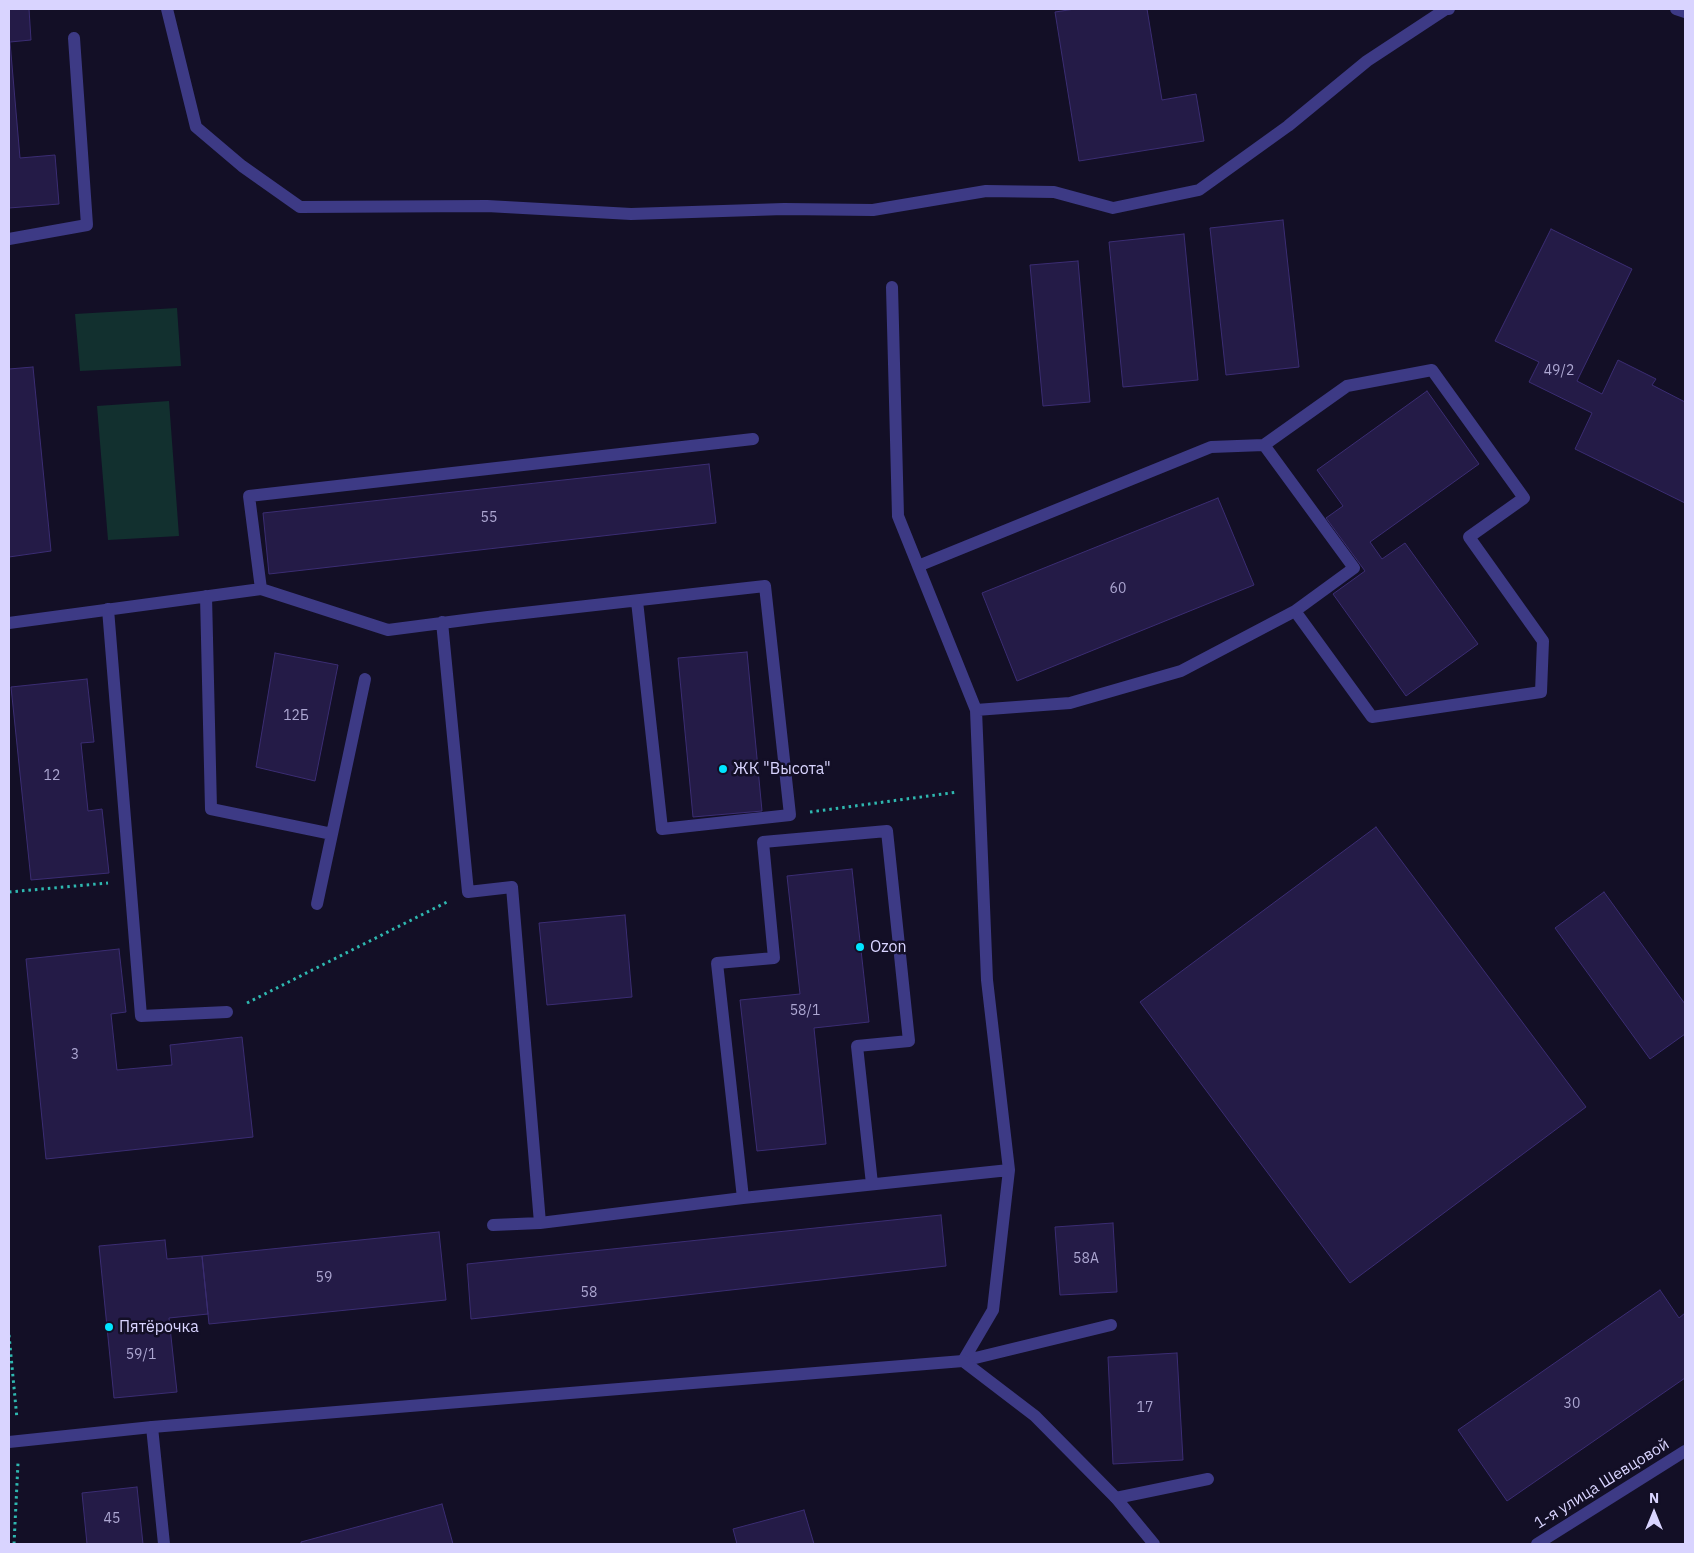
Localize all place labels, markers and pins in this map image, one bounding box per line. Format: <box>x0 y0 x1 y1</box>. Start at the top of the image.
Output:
place label: ЖК "Высота" <box>733 759 831 779</box>
marker: ЖК "Высота" <box>717 763 729 775</box>
place label: Ozon <box>870 937 907 957</box>
marker: Ozon <box>854 941 866 953</box>
place label: Пятёрочка <box>119 1317 199 1337</box>
marker: Пятёрочка <box>103 1321 115 1333</box>

